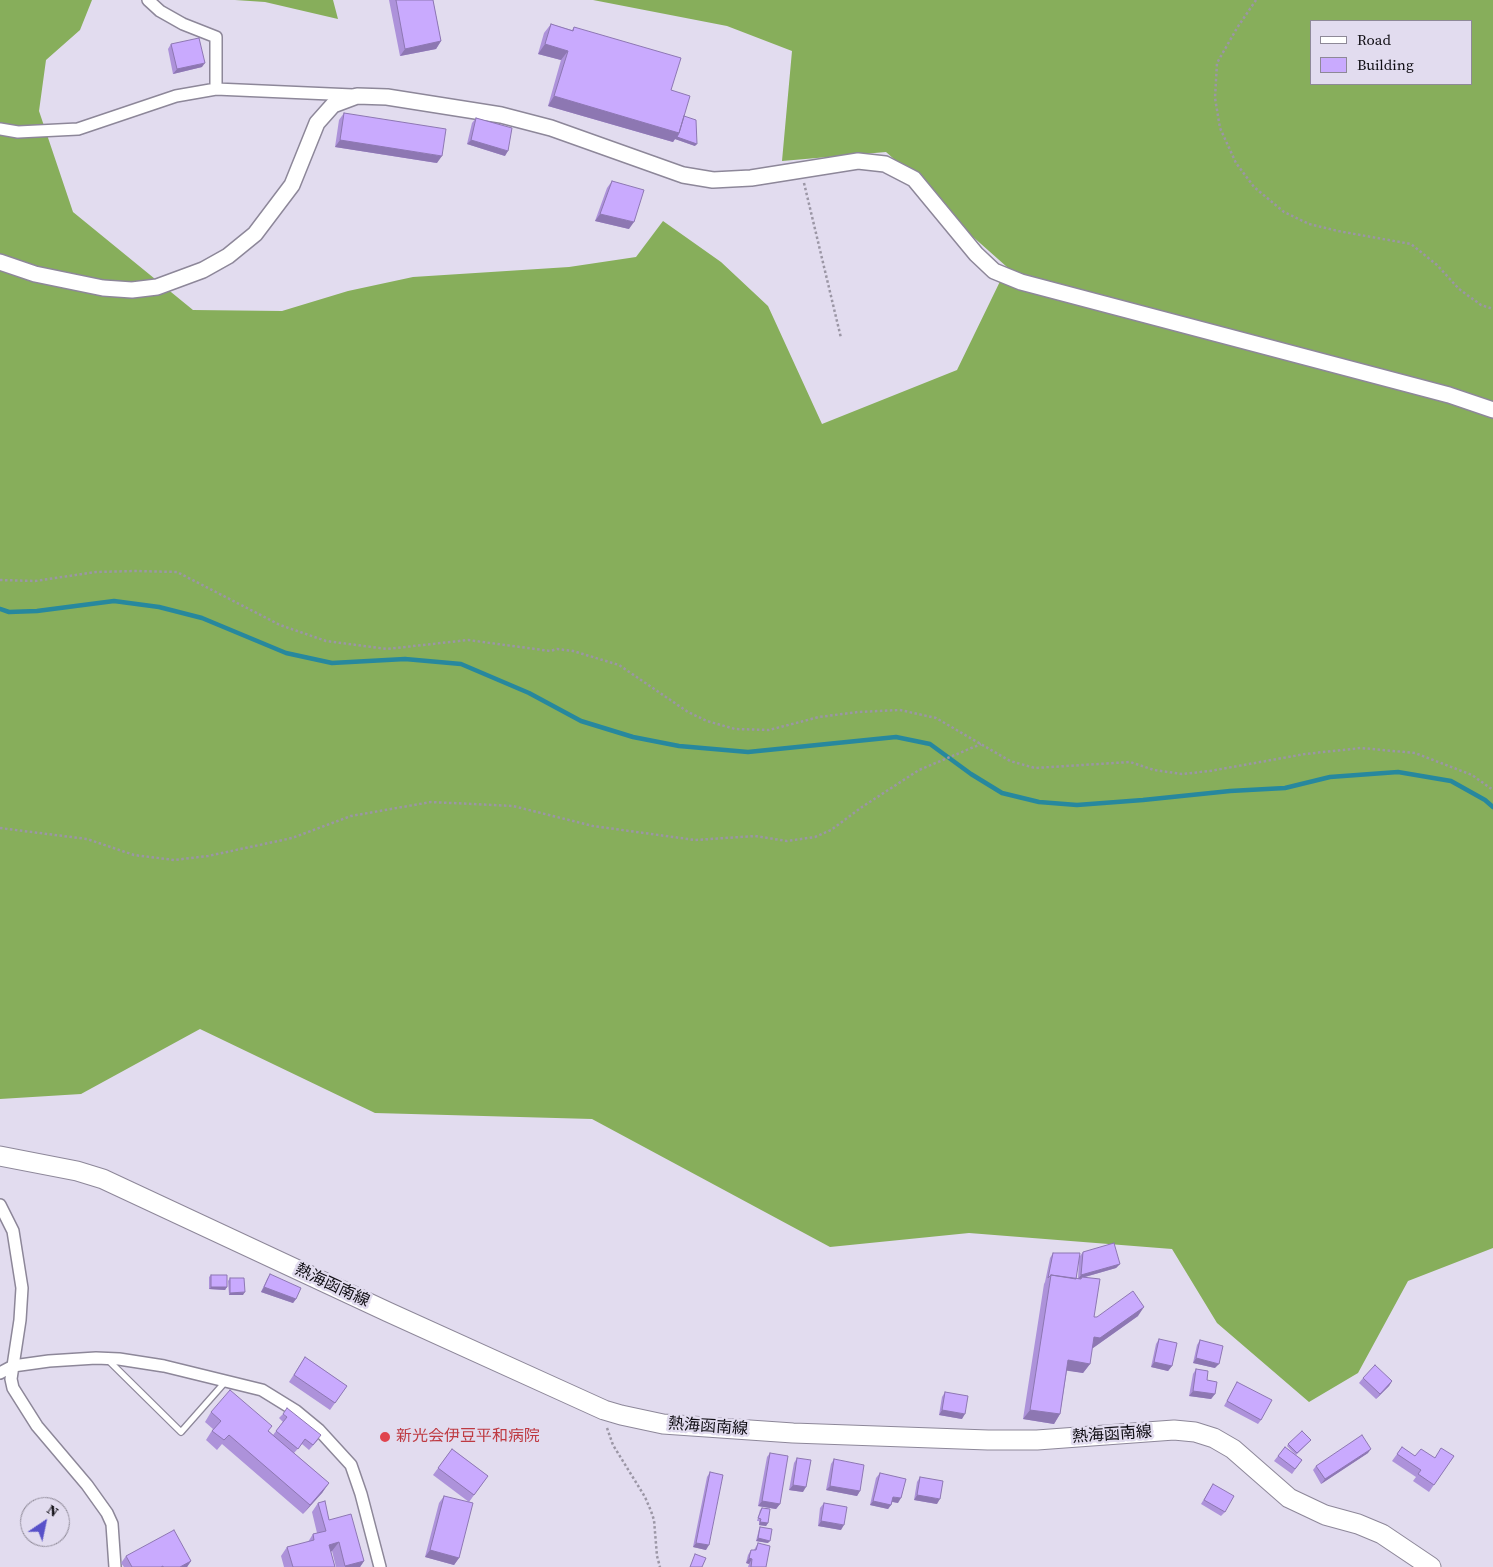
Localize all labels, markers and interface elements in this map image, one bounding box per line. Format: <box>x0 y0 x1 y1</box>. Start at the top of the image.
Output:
legend <box>1310 20 1473 85</box>
text: Road <box>1357 29 1391 50</box>
text: Building <box>1357 54 1414 75</box>
street label: 熱海函南線 <box>292 1260 372 1312</box>
street label: 熱海函南線 <box>667 1415 749 1439</box>
street label: 熱海函南線 <box>1071 1423 1153 1447</box>
place label: 新光会伊豆平和病院 <box>396 1427 540 1447</box>
marker: 新光会伊豆平和病院 <box>378 1430 392 1444</box>
north arrow <box>20 1497 70 1547</box>
text: N <box>43 1499 63 1522</box>

